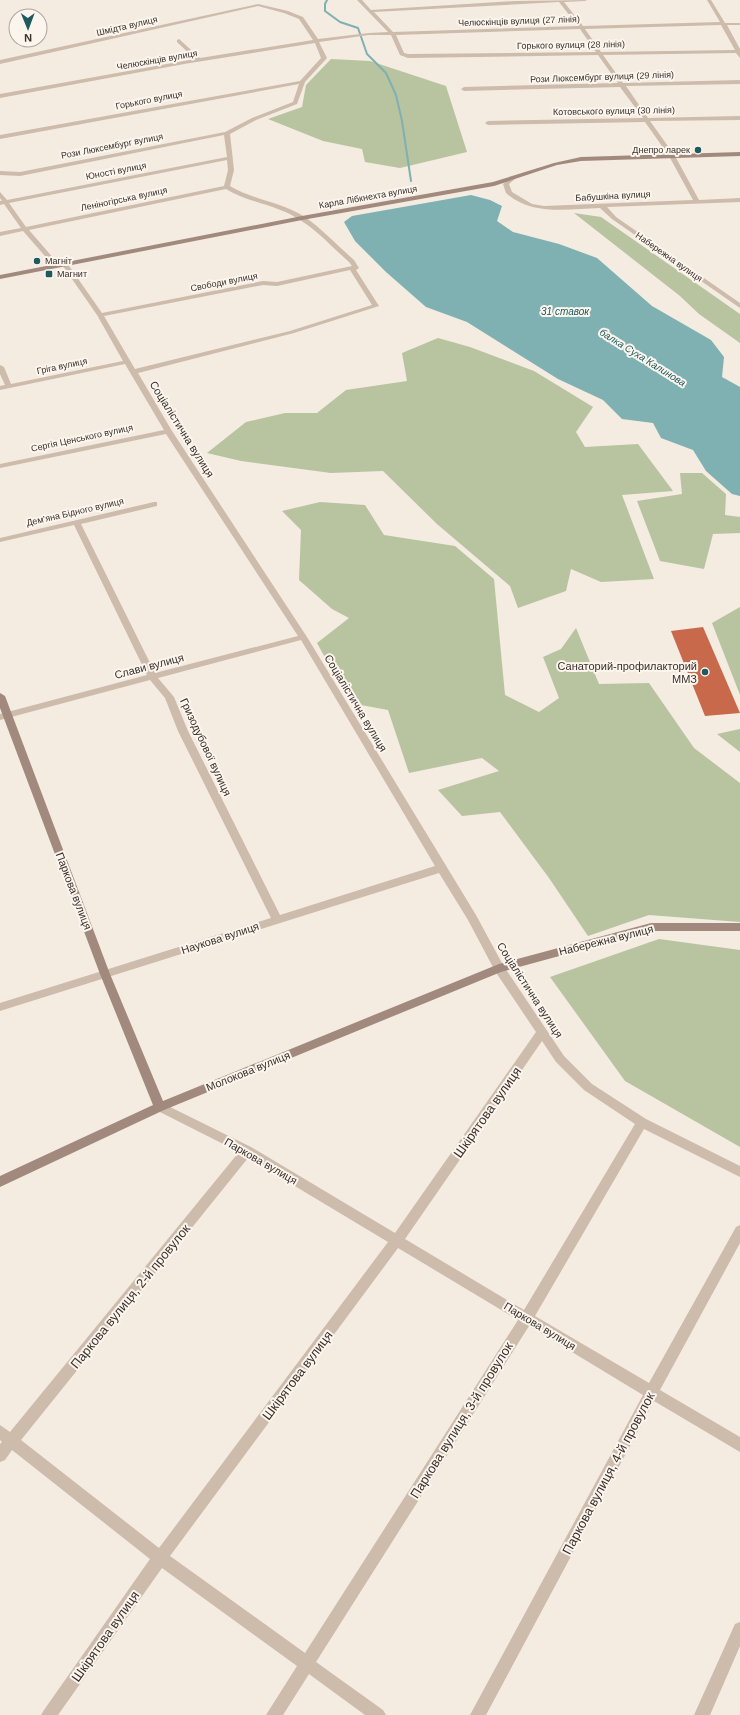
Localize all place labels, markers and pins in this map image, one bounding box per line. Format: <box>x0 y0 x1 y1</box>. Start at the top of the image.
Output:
place label: Днепро ларек <box>632 145 690 155</box>
marker: Днепро ларек <box>693 145 703 155</box>
marker: Магніт <box>32 256 42 266</box>
place label: Магніт <box>45 256 72 266</box>
marker: Магнит <box>44 269 54 279</box>
place label: Магнит <box>57 269 87 279</box>
place label: Санаторий-профилакторий ММЗ <box>557 660 697 685</box>
marker: Санаторий-профилакторий ММЗ <box>700 667 710 677</box>

